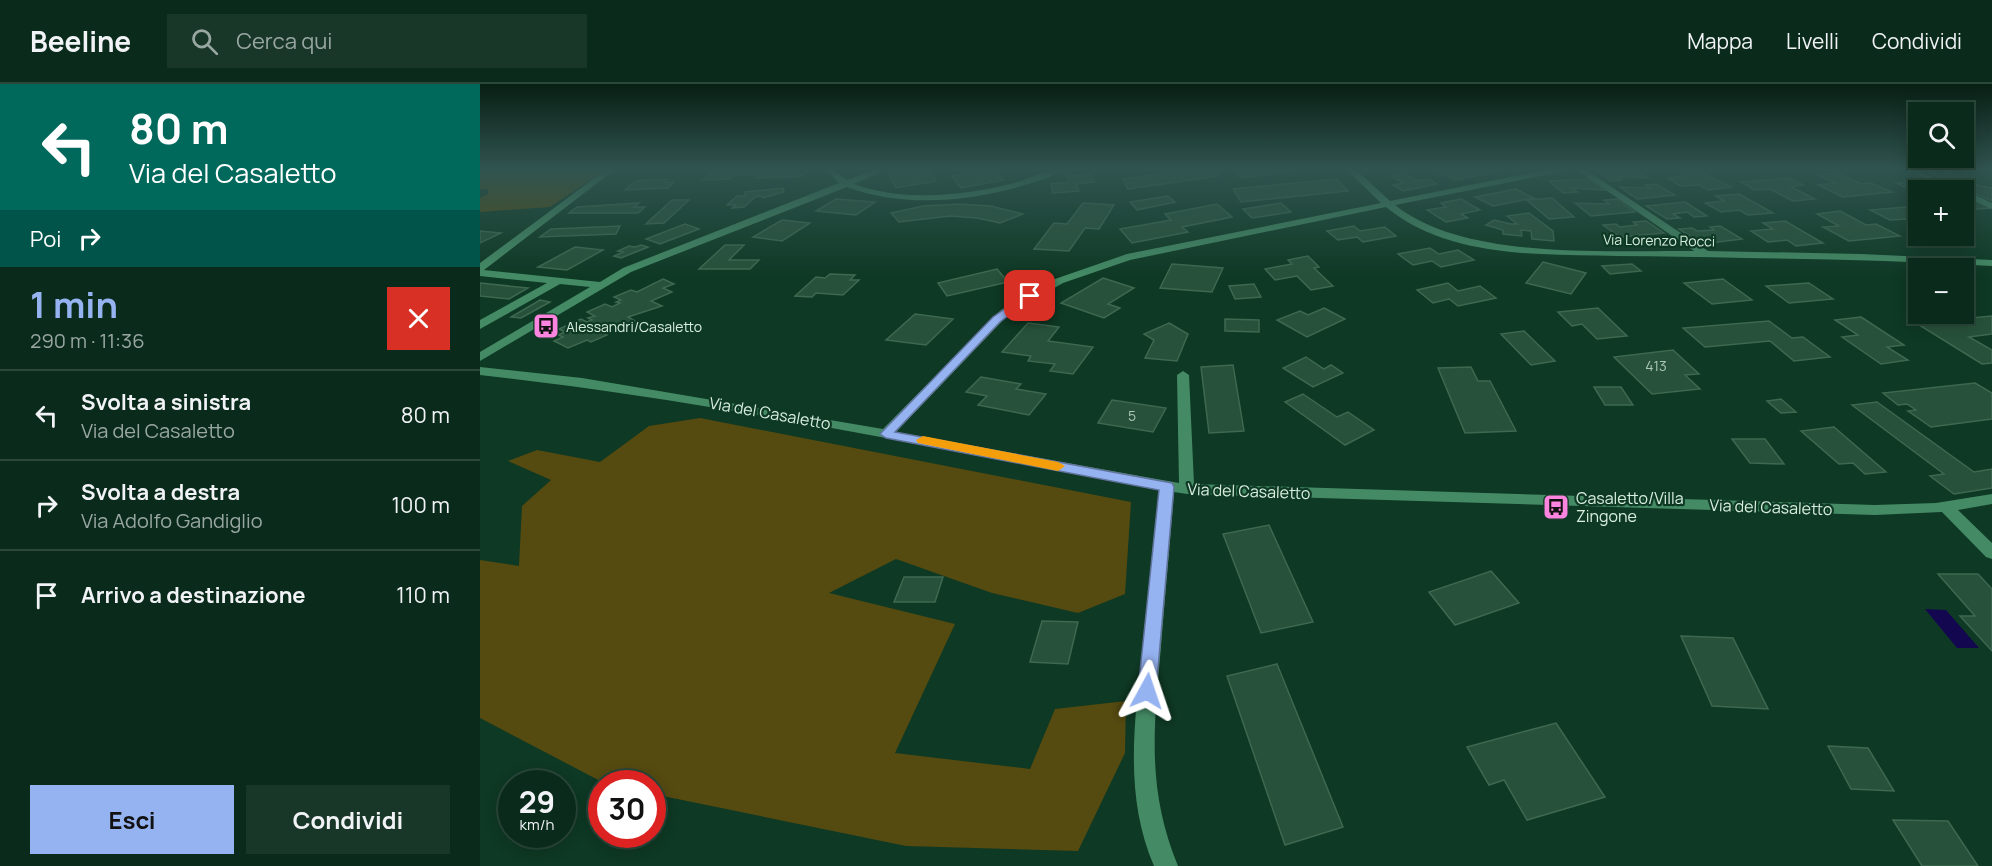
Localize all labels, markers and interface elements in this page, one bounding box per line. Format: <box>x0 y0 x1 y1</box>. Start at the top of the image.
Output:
search box <box>167 14 587 68</box>
text: Beeline <box>30 22 131 60</box>
icon: search <box>188 25 221 58</box>
text: Cerca qui <box>236 26 333 56</box>
text: Mappa <box>1687 27 1753 55</box>
text: Livelli <box>1786 27 1839 55</box>
text: Condividi <box>1872 27 1962 55</box>
text: 80 m <box>129 99 229 157</box>
map controls <box>1908 102 1974 324</box>
button: search <box>1908 102 1974 168</box>
icon: left <box>30 108 108 186</box>
text: Via del Casaletto <box>129 154 337 191</box>
button: + <box>1908 180 1974 246</box>
icon: right <box>73 222 106 255</box>
text: Poi <box>30 224 61 254</box>
street label: Via Lorenzo Rocci <box>1603 230 1715 250</box>
button: − <box>1908 258 1974 324</box>
pin <box>1004 270 1055 321</box>
icon: arrive <box>1013 279 1046 312</box>
text: 1 min <box>30 280 118 329</box>
button: close <box>387 287 450 350</box>
bus stop icon: Alessandri/Casaletto <box>531 311 561 341</box>
place label: Alessandri/Casaletto <box>566 317 702 336</box>
text: 290 m · 11:36 <box>30 327 145 354</box>
house number: 413 <box>1645 356 1667 375</box>
text: Svolta a sinistra <box>81 387 251 417</box>
street label: Via del Casaletto <box>708 391 832 435</box>
icon: left <box>30 399 63 432</box>
text: 80 m <box>401 400 450 430</box>
house number: 5 <box>1128 406 1136 425</box>
text: Via del Casaletto <box>81 417 235 444</box>
text: Svolta a destra <box>81 477 240 507</box>
street label: Via del Casaletto <box>1187 478 1311 504</box>
place label: Casaletto/Villa Zingone <box>1576 487 1684 527</box>
icon: right <box>30 489 63 522</box>
text: 100 m <box>392 490 450 520</box>
bus stop icon: Casaletto/Villa Zingone <box>1541 492 1571 522</box>
street label: Via del Casaletto <box>1709 494 1833 520</box>
text: Via Adolfo Gandiglio <box>81 507 263 534</box>
icon: arrive <box>30 579 63 612</box>
text: Arrivo a destinazione <box>81 580 305 610</box>
text: 110 m <box>396 580 450 610</box>
position arrow <box>1115 659 1179 723</box>
speed limit sign: 30 <box>588 770 666 848</box>
text: 29 <box>519 781 555 822</box>
button: Esci <box>30 785 234 854</box>
button: Condividi <box>246 785 450 854</box>
text: km/h <box>520 814 554 835</box>

